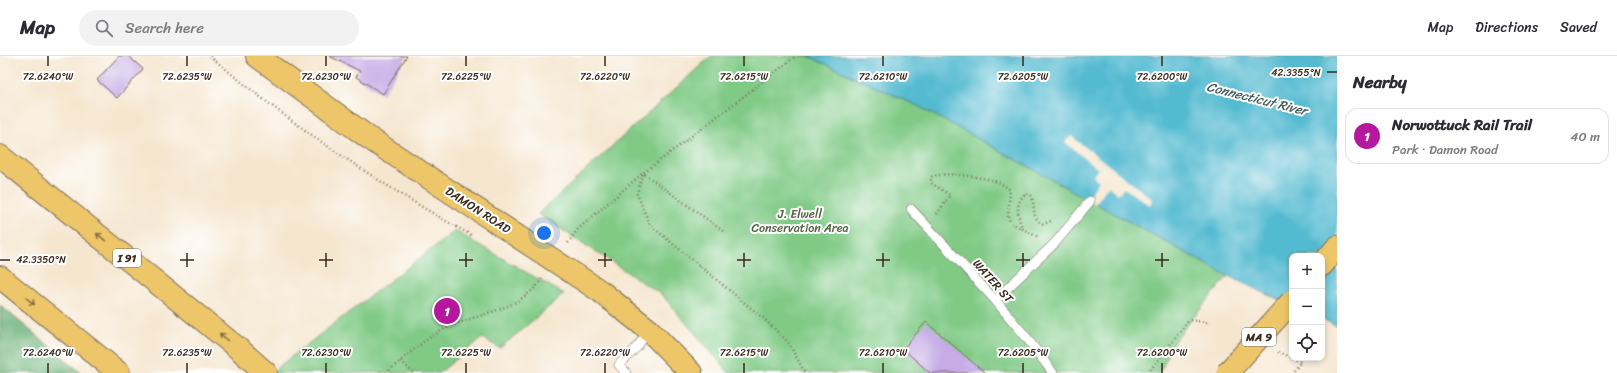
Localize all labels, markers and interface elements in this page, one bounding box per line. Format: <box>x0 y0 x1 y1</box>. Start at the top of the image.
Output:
search box <box>79 10 359 46</box>
text: Map <box>20 11 55 44</box>
text: Search here <box>125 15 204 41</box>
text: Map <box>1427 15 1453 40</box>
text: Directions <box>1475 15 1538 40</box>
text: Saved <box>1560 15 1597 40</box>
icon: search <box>93 17 115 39</box>
text: 42.3355°N <box>1271 64 1321 82</box>
text: Nearby <box>1353 67 1407 97</box>
text: 72.6240°W <box>23 68 74 86</box>
text: 72.6235°W <box>162 68 212 86</box>
text: 72.6230°W <box>301 68 351 86</box>
text: 72.6225°W <box>441 68 491 86</box>
text: 72.6220°W <box>580 68 630 86</box>
text: 72.6215°W <box>720 68 768 86</box>
text: 72.6210°W <box>859 68 908 86</box>
text: 72.6205°W <box>998 68 1048 86</box>
text: 72.6200°W <box>1137 68 1188 86</box>
water label: Connecticut River <box>1204 75 1312 123</box>
text: Norwottuck Rail Trail <box>1392 112 1532 138</box>
text: 1 <box>1364 125 1370 148</box>
text: 40 m <box>1570 125 1600 148</box>
text: Park · Damon Road <box>1392 138 1498 161</box>
street label: DAMON ROAD <box>441 180 516 240</box>
park label: J. Elwell Conservation Area <box>751 203 849 239</box>
your location <box>534 223 554 243</box>
one-way arrow <box>96 233 107 242</box>
road number: I 91 <box>113 249 141 267</box>
text: 42.3350°N <box>16 251 66 269</box>
map controls <box>1289 253 1325 361</box>
button: + <box>1289 253 1325 289</box>
street label: WATER ST <box>967 254 1019 309</box>
button: − <box>1289 289 1325 325</box>
pin: 1 <box>434 296 460 326</box>
one-way arrow <box>25 297 36 306</box>
button: locate <box>1289 325 1325 361</box>
road number: MA 9 <box>1242 328 1276 346</box>
one-way arrow <box>218 332 229 341</box>
text: 72.6240°W <box>23 344 74 362</box>
text: 72.6235°W <box>162 344 212 362</box>
text: 72.6230°W <box>301 344 351 362</box>
text: 72.6225°W <box>441 344 491 362</box>
text: 72.6220°W <box>580 344 630 362</box>
text: 72.6215°W <box>720 344 768 362</box>
text: 72.6210°W <box>859 344 908 362</box>
text: 72.6205°W <box>998 344 1048 362</box>
text: 72.6200°W <box>1137 344 1188 362</box>

